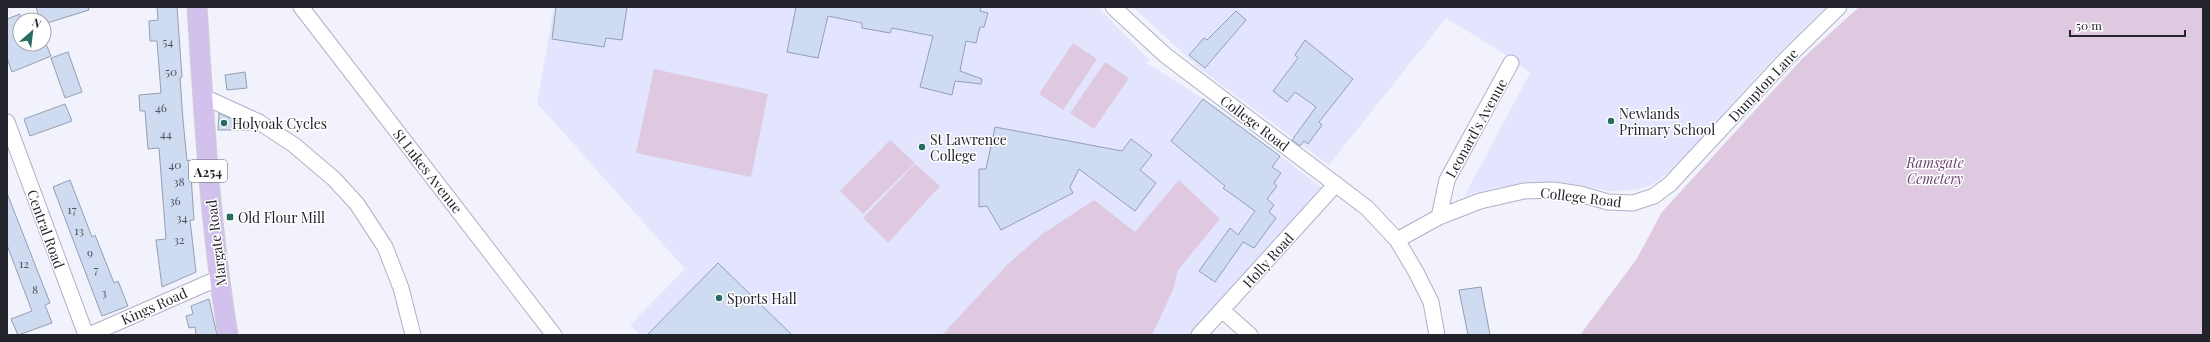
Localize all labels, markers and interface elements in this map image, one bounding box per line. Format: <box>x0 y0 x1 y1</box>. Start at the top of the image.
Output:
north arrow <box>12 12 52 52</box>
scale bar <box>2070 12 2185 38</box>
text: N <box>30 14 44 31</box>
text: 50 m <box>2076 17 2102 33</box>
house number: 54 <box>163 33 174 49</box>
street label: Dumpton Lane <box>1724 44 1802 126</box>
house number: 50 <box>165 63 177 79</box>
street label: Leonard's Avenue <box>1441 75 1511 181</box>
street label: College Road <box>1217 91 1293 155</box>
house number: 46 <box>155 99 167 115</box>
place label: Newlands Primary School <box>1619 104 1715 139</box>
place label: Holyoak Cycles <box>232 114 327 133</box>
marker: Newlands Primary School <box>1606 116 1616 126</box>
marker: Holyoak Cycles <box>219 118 229 128</box>
house number: 44 <box>160 125 172 141</box>
street label: St Lukes Avenue <box>389 125 467 217</box>
place label: St Lawrence College <box>930 130 1007 165</box>
marker: St Lawrence College <box>917 142 927 152</box>
park label: Ramsgate Cemetery <box>1905 153 1964 188</box>
house number: 40 <box>168 156 182 172</box>
road number: A254 <box>189 160 227 182</box>
house number: 38 <box>173 173 185 189</box>
street label: College Road <box>1539 183 1623 211</box>
street label: Central Road <box>23 187 69 271</box>
house number: 36 <box>169 192 181 208</box>
street label: Margate Road <box>201 199 231 287</box>
house number: 17 <box>67 201 77 217</box>
place label: Old Flour Mill <box>238 208 325 227</box>
house number: 34 <box>176 209 188 225</box>
marker: Old Flour Mill <box>225 212 235 222</box>
house number: 13 <box>74 222 84 238</box>
street label: Holly Road <box>1238 228 1298 292</box>
house number: 32 <box>173 231 185 247</box>
house number: 9 <box>87 244 93 260</box>
house number: 12 <box>19 255 29 271</box>
house number: 7 <box>94 261 99 277</box>
house number: 8 <box>32 281 38 297</box>
street label: Kings Road <box>118 283 190 329</box>
house number: 3 <box>101 284 107 300</box>
place label: Sports Hall <box>727 289 797 308</box>
marker: Sports Hall <box>714 293 724 303</box>

